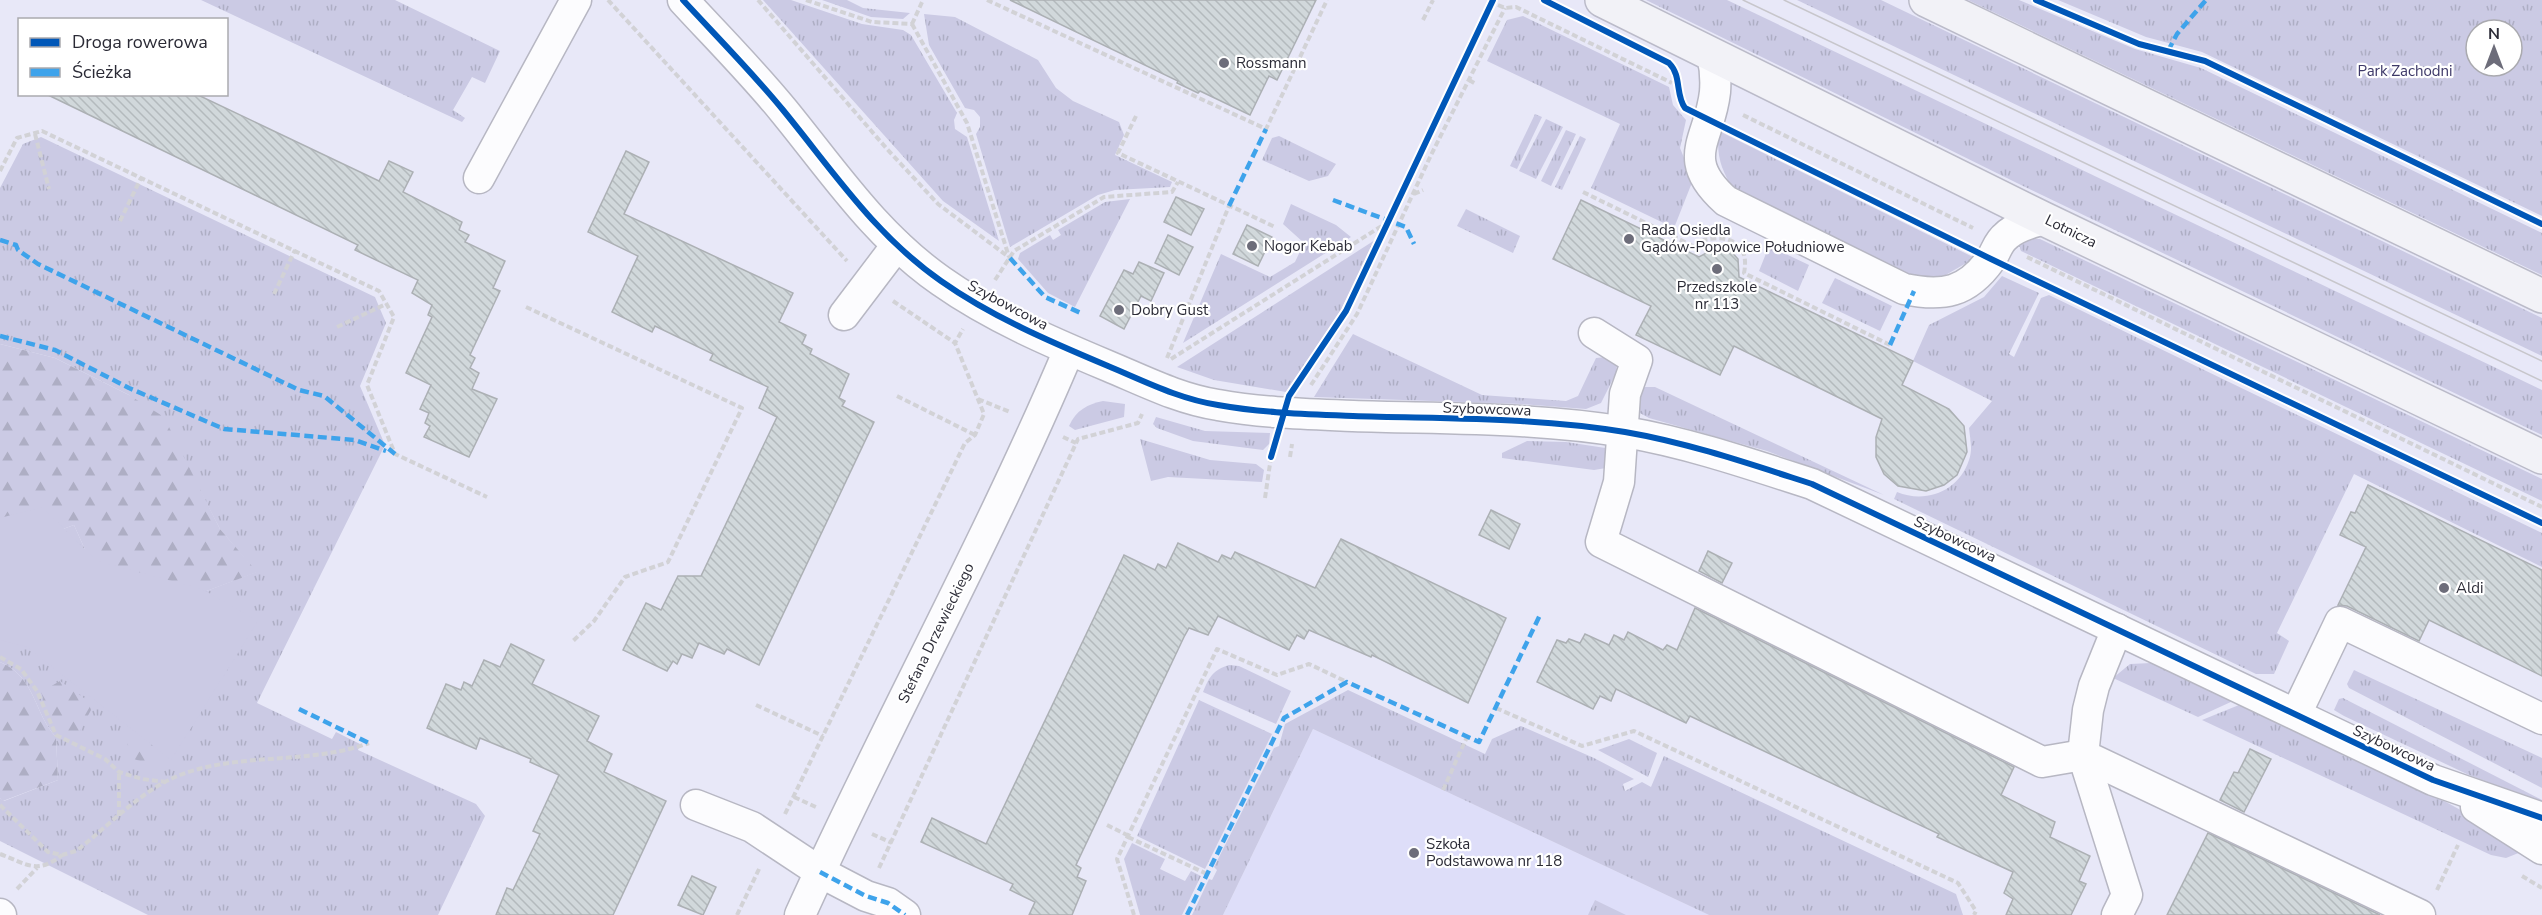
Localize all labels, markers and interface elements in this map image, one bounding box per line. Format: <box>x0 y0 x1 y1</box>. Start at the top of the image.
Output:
legend <box>18 18 228 96</box>
north arrow <box>2464 18 2524 78</box>
text: N <box>2488 23 2500 45</box>
text: Droga rowerowa <box>72 30 208 54</box>
place label: Rossmann <box>1236 53 1306 73</box>
marker: Rossmann <box>1217 56 1231 70</box>
text: Ścieżka <box>72 60 132 84</box>
park label: Park Zachodni <box>2358 61 2453 81</box>
street label: Lotnicza <box>2042 210 2100 252</box>
place label: Rada Osiedla Gądów-Popowice Południowe <box>1641 220 1845 257</box>
marker: Rada Osiedla Gądów-Popowice Południowe <box>1622 232 1636 246</box>
place label: Nogor Kebab <box>1264 236 1353 256</box>
marker: Nogor Kebab <box>1245 239 1259 253</box>
marker: Przedszkole nr 113 <box>1710 262 1724 276</box>
street label: Szybowcowa <box>964 275 1052 335</box>
place label: Przedszkole nr 113 <box>1677 277 1757 314</box>
place label: Dobry Gust <box>1131 300 1209 320</box>
marker: Dobry Gust <box>1112 303 1126 317</box>
street label: Szybowcowa <box>1442 397 1532 421</box>
street label: Szybowcowa <box>1911 511 1999 567</box>
street label: Stefana Drzewieckiego <box>893 559 979 707</box>
place label: Aldi <box>2456 578 2484 598</box>
marker: Aldi <box>2437 581 2451 595</box>
street label: Szybowcowa <box>2350 720 2438 776</box>
place label: Szkoła Podstawowa nr 118 <box>1426 834 1562 871</box>
marker: Szkoła Podstawowa nr 118 <box>1407 846 1421 860</box>

